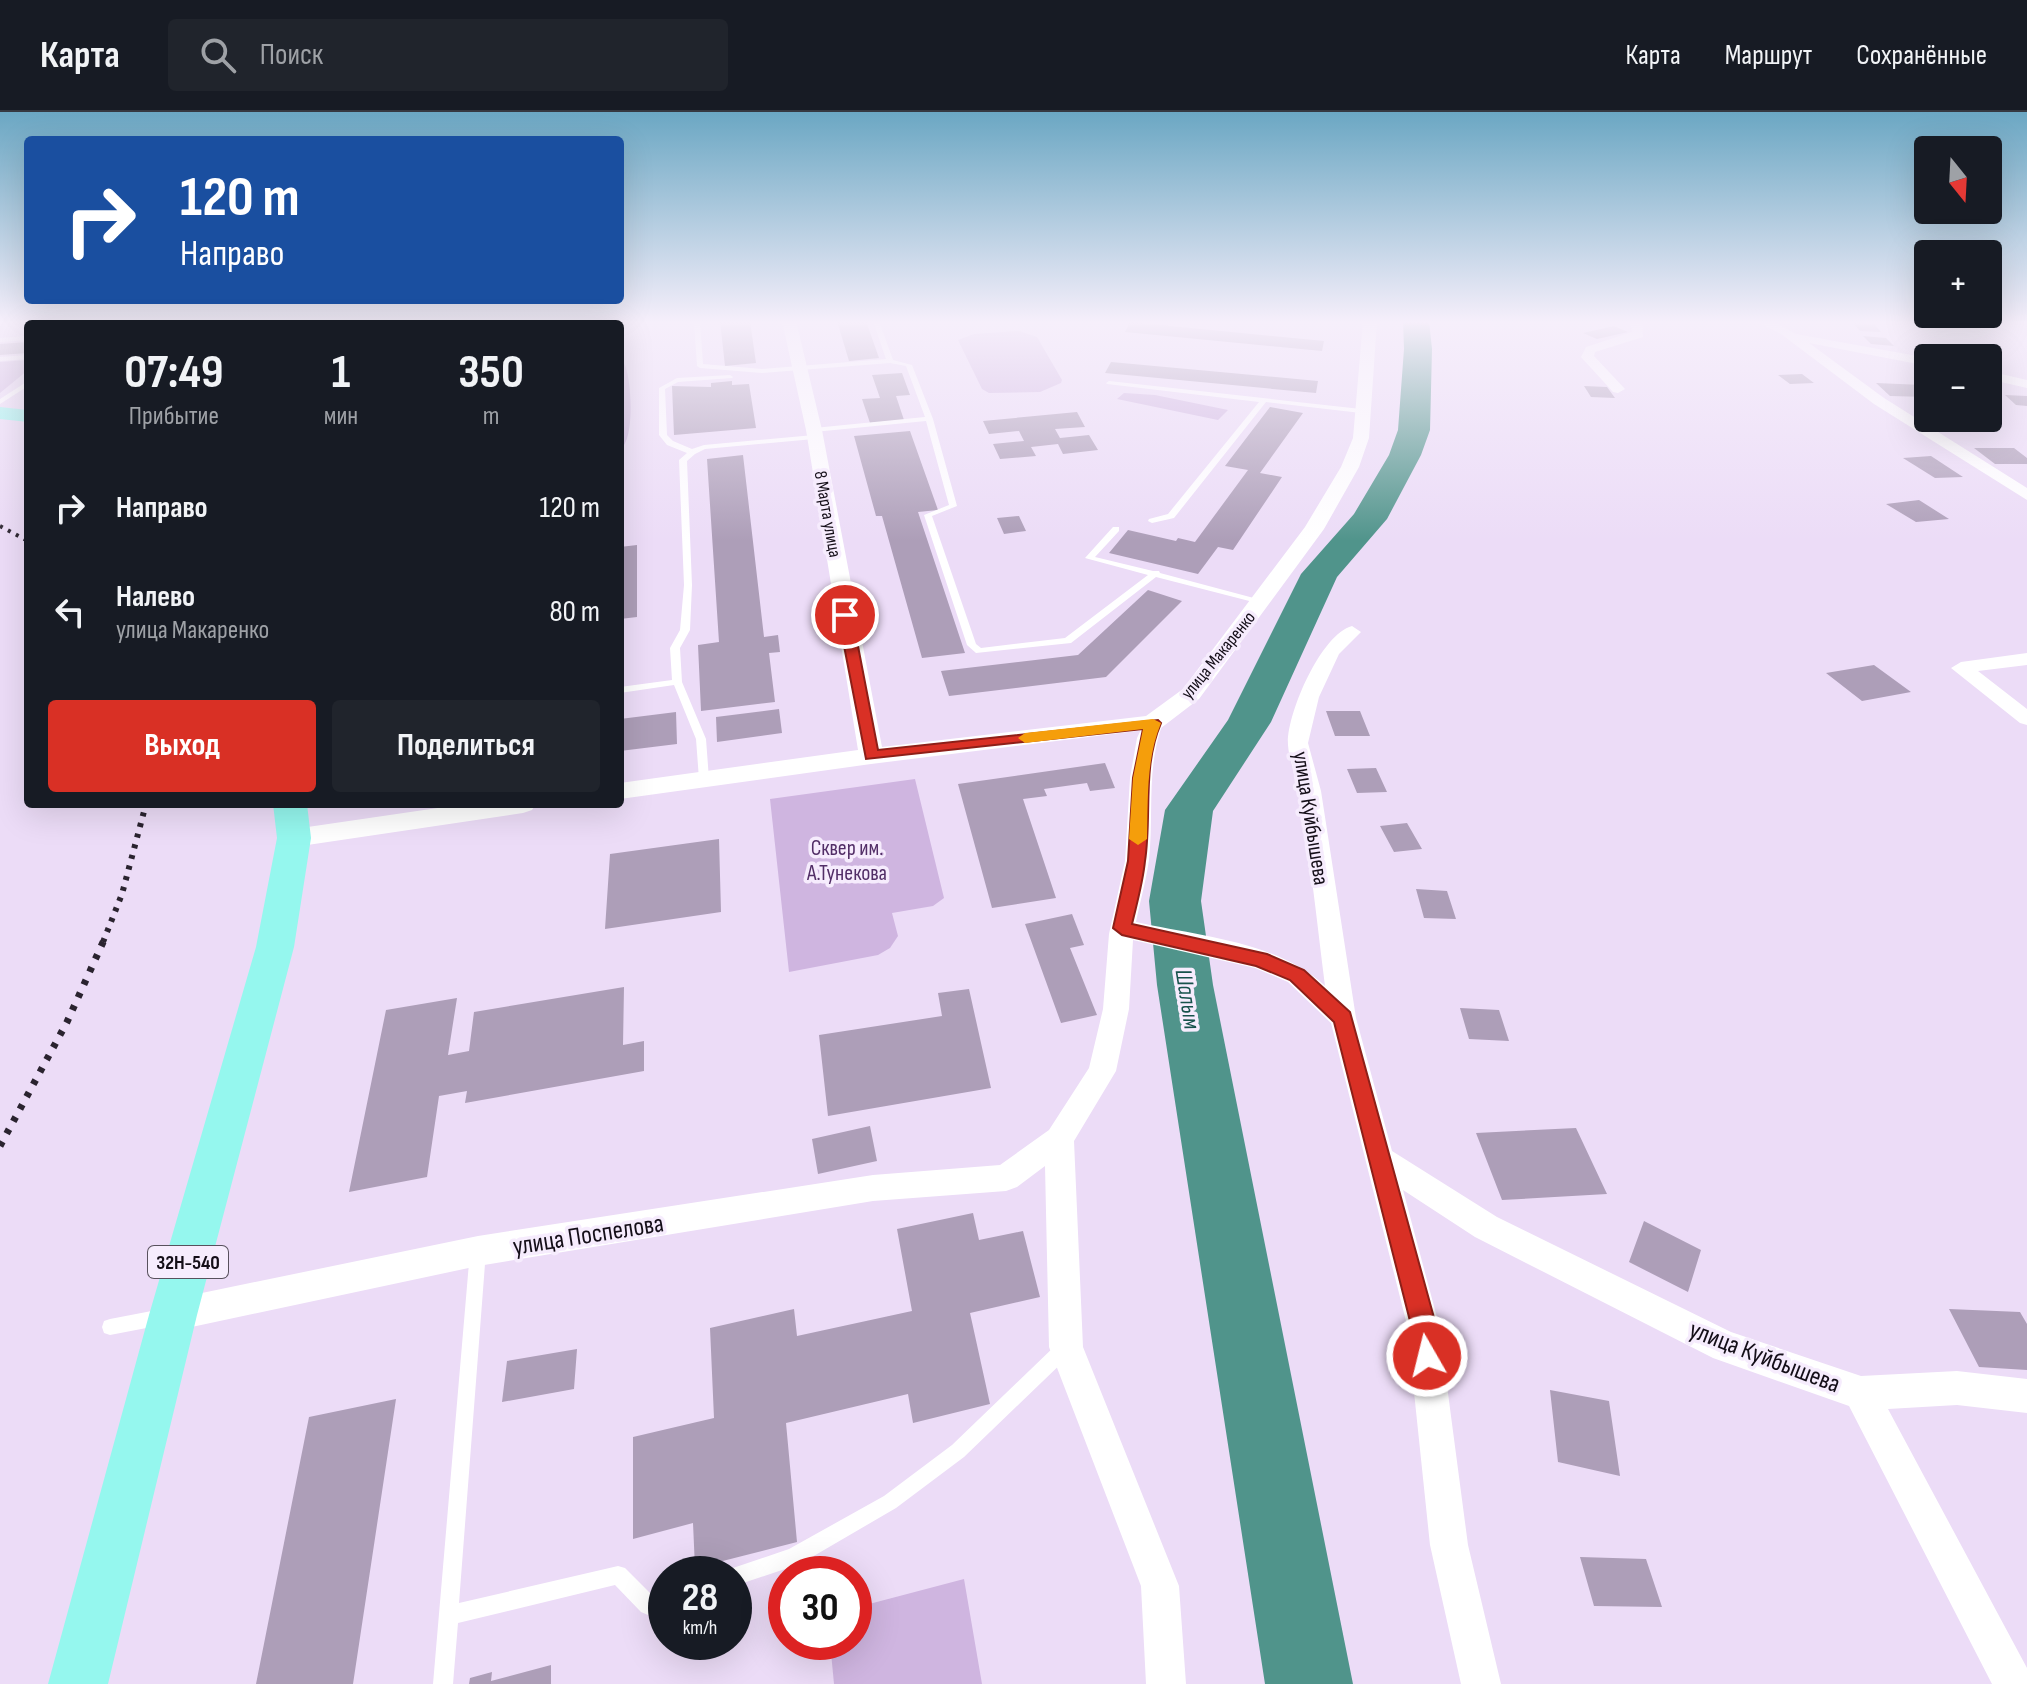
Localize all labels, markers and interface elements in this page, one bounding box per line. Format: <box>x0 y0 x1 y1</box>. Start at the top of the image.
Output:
search box <box>168 19 728 91</box>
text: Карта <box>40 33 120 78</box>
icon: search <box>196 33 240 77</box>
text: Поиск <box>260 37 323 73</box>
text: Карта <box>1626 39 1681 72</box>
text: Маршрут <box>1725 39 1812 72</box>
text: Сохранённые <box>1856 39 1987 72</box>
north arrow <box>1914 136 2002 224</box>
map controls <box>1914 136 2002 432</box>
text: 120 m <box>180 165 300 232</box>
icon: right <box>48 168 152 272</box>
text: Направо <box>180 233 284 276</box>
button: + <box>1914 240 2002 328</box>
text: 07:49 <box>124 344 224 401</box>
text: 1 <box>332 344 350 401</box>
text: 350 <box>458 344 524 401</box>
button: − <box>1914 344 2002 432</box>
text: Прибытие <box>129 401 219 432</box>
text: мин <box>324 401 358 432</box>
text: m <box>483 401 499 432</box>
street label: 8 Марта улица <box>810 469 845 559</box>
icon: right <box>48 486 92 530</box>
text: Направо <box>116 490 208 526</box>
text: 120 m <box>539 490 600 526</box>
text: Налево <box>116 579 195 615</box>
pin <box>811 581 879 649</box>
icon: left <box>48 590 92 634</box>
icon: arrive <box>823 593 867 637</box>
text: 80 m <box>549 594 600 630</box>
street label: улица Макаренко <box>1177 607 1260 703</box>
text: улица Макаренко <box>116 615 269 646</box>
button: Выход <box>48 700 316 792</box>
button: Поделиться <box>332 700 600 792</box>
street label: улица Куйбышева <box>1287 750 1334 887</box>
park label: Сквер им. А.Тунекова <box>806 835 887 887</box>
water label: Шалым <box>1168 967 1207 1032</box>
street label: улица Поспелова <box>511 1208 666 1263</box>
road number: 32Н-540 <box>148 1246 228 1278</box>
position arrow <box>1385 1314 1469 1398</box>
street label: улица Куйбышева <box>1685 1314 1844 1400</box>
speed limit sign: 30 <box>768 1556 872 1660</box>
text: 28 <box>682 1574 718 1622</box>
text: km/h <box>683 1616 717 1640</box>

